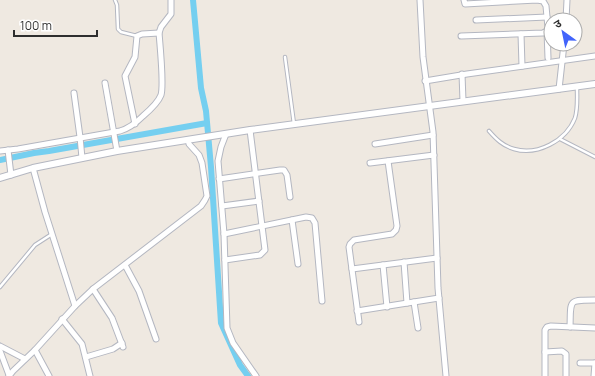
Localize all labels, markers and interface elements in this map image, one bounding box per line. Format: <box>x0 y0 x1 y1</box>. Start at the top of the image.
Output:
scale bar <box>14 12 97 38</box>
north arrow <box>543 12 583 52</box>
text: उ <box>550 15 565 31</box>
text: 100 m <box>20 17 52 34</box>

